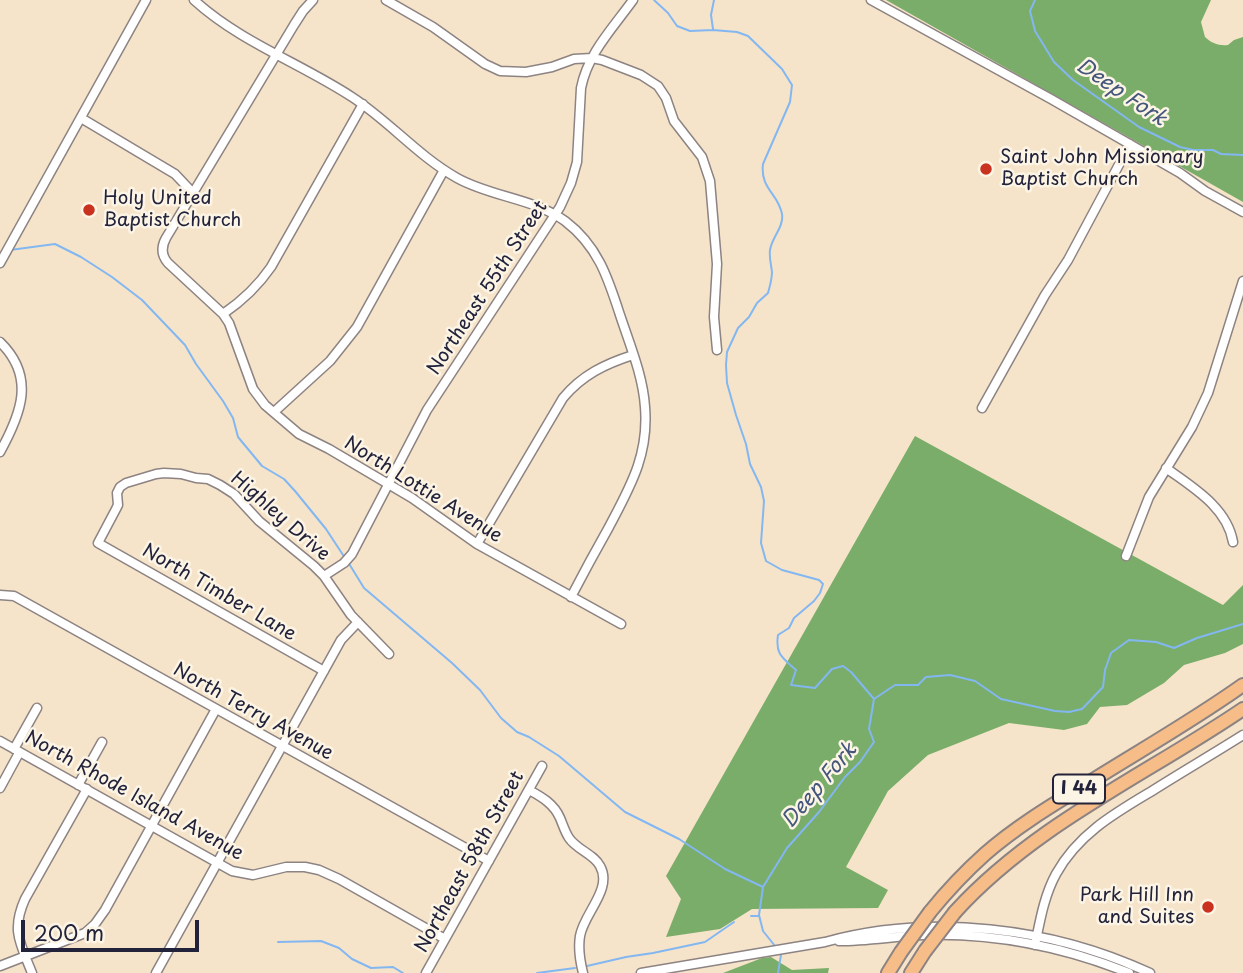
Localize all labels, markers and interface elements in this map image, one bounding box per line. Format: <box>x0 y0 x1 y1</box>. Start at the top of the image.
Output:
water label: Deep Fork <box>1071 54 1171 132</box>
place label: Saint John Missionary Baptist Church <box>1000 147 1204 191</box>
marker: Saint John Missionary Baptist Church <box>978 161 994 177</box>
place label: Holy United Baptist Church <box>103 188 241 232</box>
street label: Northeast 55th Street <box>423 197 553 379</box>
marker: Holy United Baptist Church <box>81 202 97 218</box>
street label: North Lottie Avenue <box>340 432 506 548</box>
street label: Highley Drive <box>226 468 334 566</box>
street label: North Timber Lane <box>138 540 300 646</box>
street label: North Terry Avenue <box>169 659 337 765</box>
street label: North Rhode Island Avenue <box>21 726 247 866</box>
water label: Deep Fork <box>777 738 863 834</box>
street label: Northeast 58th Street <box>411 767 529 957</box>
road number: I 44 <box>1053 774 1105 804</box>
place label: Park Hill Inn and Suites <box>1080 885 1194 929</box>
marker: Park Hill Inn and Suites <box>1200 899 1216 915</box>
scale bar <box>24 906 203 950</box>
text: 200 m <box>34 916 104 948</box>

